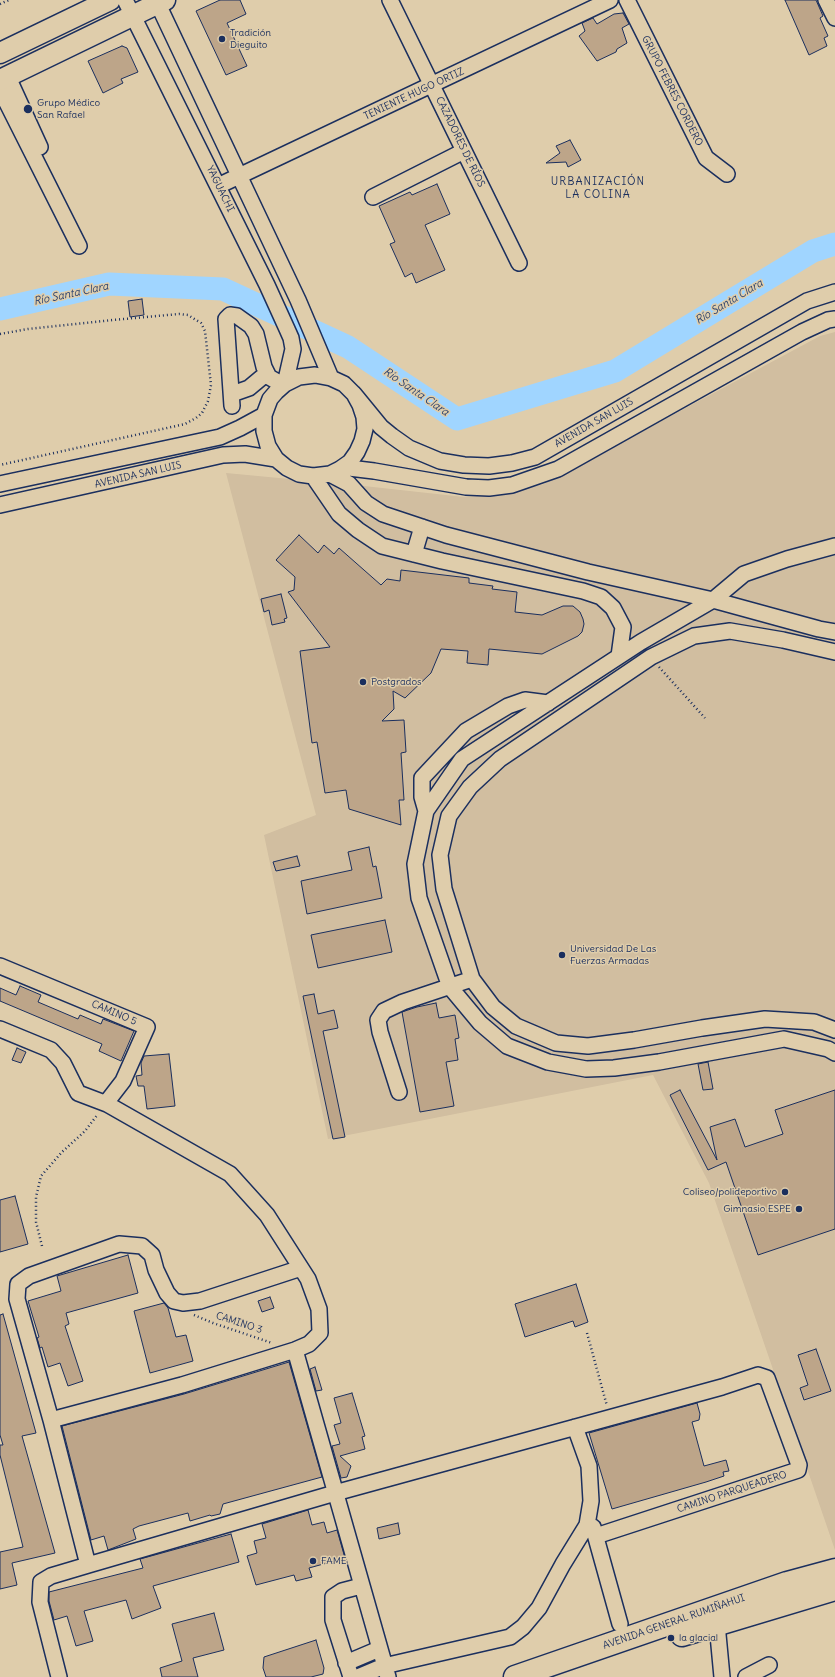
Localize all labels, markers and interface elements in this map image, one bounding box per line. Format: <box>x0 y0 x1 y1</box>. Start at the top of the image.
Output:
place label: Tradición Dieguito <box>230 27 271 50</box>
marker: Tradición Dieguito <box>217 34 227 44</box>
street label: GRUPO FEBRES CORDERO <box>639 34 705 148</box>
street label: TENIENTE HUGO ORTIZ <box>362 65 466 123</box>
street label: CAZADORES DE RÍOS <box>433 95 487 189</box>
place label: Grupo Médico San Rafael <box>37 97 100 120</box>
marker: Grupo Médico San Rafael <box>22 103 34 115</box>
street label: YAGUACHI <box>204 164 236 214</box>
district label: URBANIZACIÓN LA COLINA <box>551 175 645 201</box>
water label: Río Santa Clara <box>693 277 765 327</box>
water label: Río Santa Clara <box>32 280 110 308</box>
water label: Río Santa Clara <box>381 365 451 419</box>
street label: AVENIDA SAN LUIS <box>553 396 635 450</box>
street label: AVENIDA SAN LUIS <box>93 459 183 491</box>
place label: Postgrados <box>371 676 422 688</box>
marker: Postgrados <box>358 677 368 687</box>
place label: Universidad De Las Fuerzas Armadas <box>570 943 656 966</box>
marker: Universidad De Las Fuerzas Armadas <box>557 950 567 960</box>
street label: CAMINO 5 <box>89 998 139 1028</box>
place label: Coliseo/polideportivo <box>683 1186 777 1198</box>
marker: Coliseo/polideportivo <box>780 1187 790 1197</box>
place label: Gimnasio ESPE <box>723 1203 791 1215</box>
marker: Gimnasio ESPE <box>794 1204 804 1214</box>
street label: CAMINO 3 <box>214 1310 264 1336</box>
street label: CAMINO PARQUEADERO <box>676 1469 788 1515</box>
place label: FAME <box>321 1555 347 1567</box>
marker: FAME <box>308 1556 318 1566</box>
street label: AVENIDA GENERAL RUMIÑAHUI <box>601 1592 747 1652</box>
place label: la glacial <box>679 1632 718 1644</box>
marker: la glacial <box>666 1633 676 1643</box>

